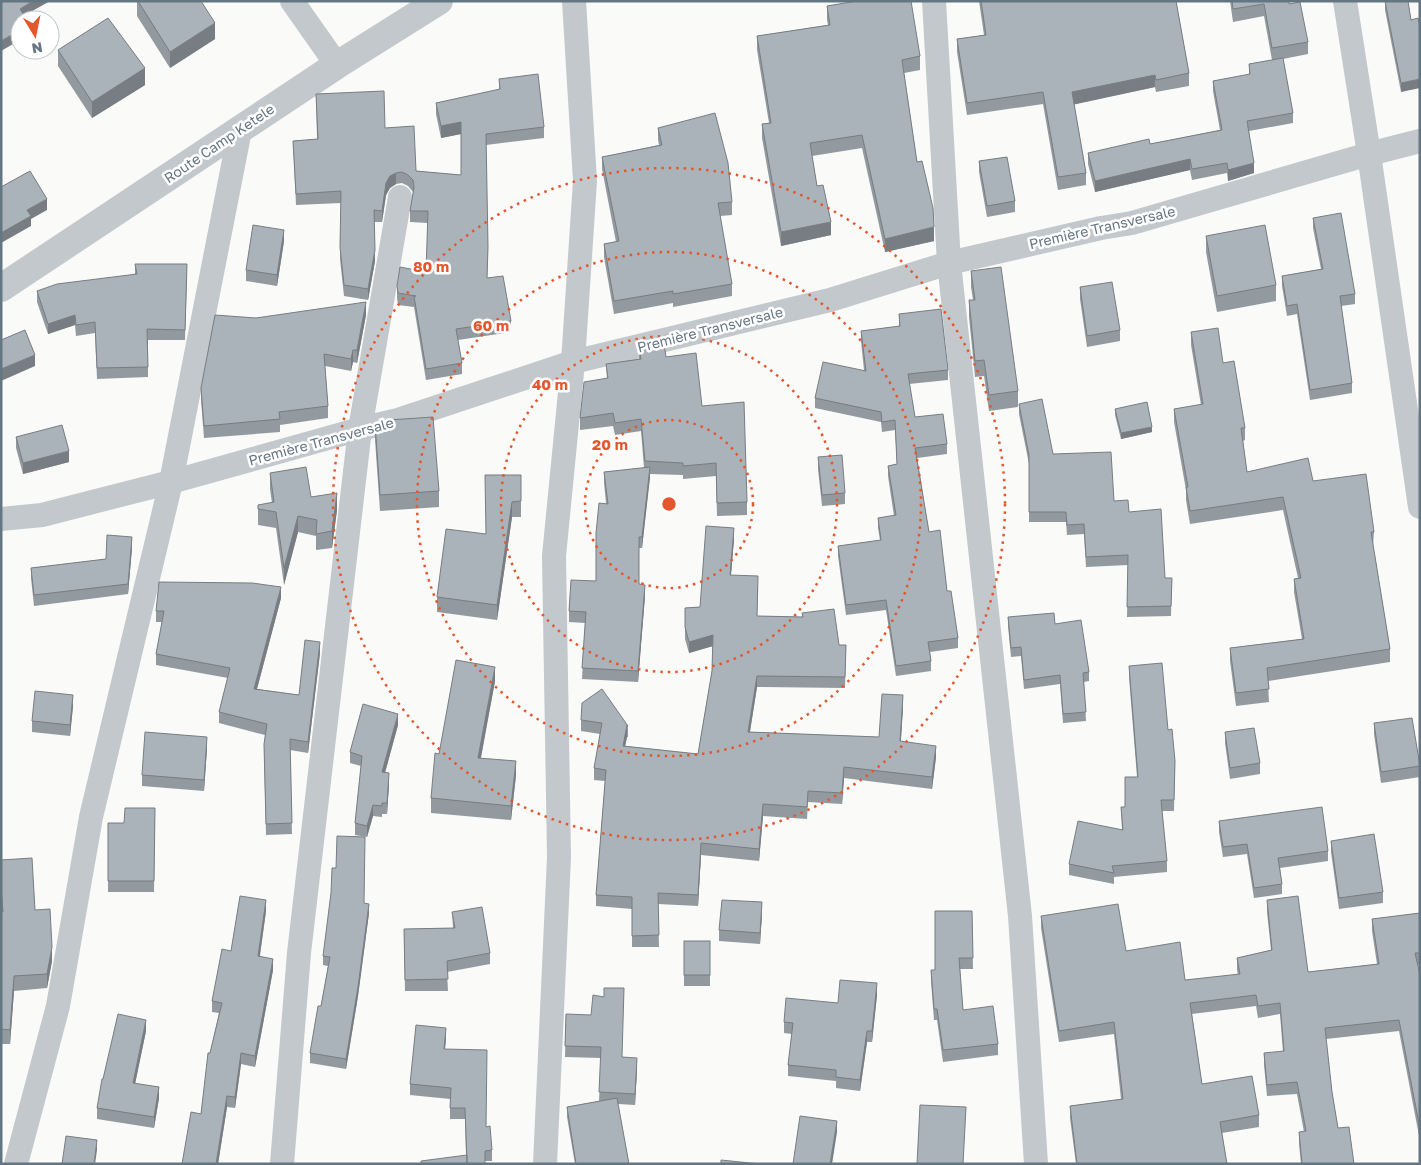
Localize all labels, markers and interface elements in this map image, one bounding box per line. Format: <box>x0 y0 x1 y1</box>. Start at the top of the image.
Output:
north arrow <box>10 10 60 60</box>
text: N <box>31 39 44 58</box>
street label: Route Camp Ketele <box>161 100 277 186</box>
street label: Première Transversale <box>1027 202 1177 252</box>
text: 80 m <box>413 257 449 275</box>
street label: Première Transversale <box>635 303 785 355</box>
text: 60 m <box>473 316 509 334</box>
text: 40 m <box>532 375 568 393</box>
street label: Première Transversale <box>247 413 395 469</box>
text: 20 m <box>592 435 628 453</box>
centre of rings <box>660 495 678 513</box>

